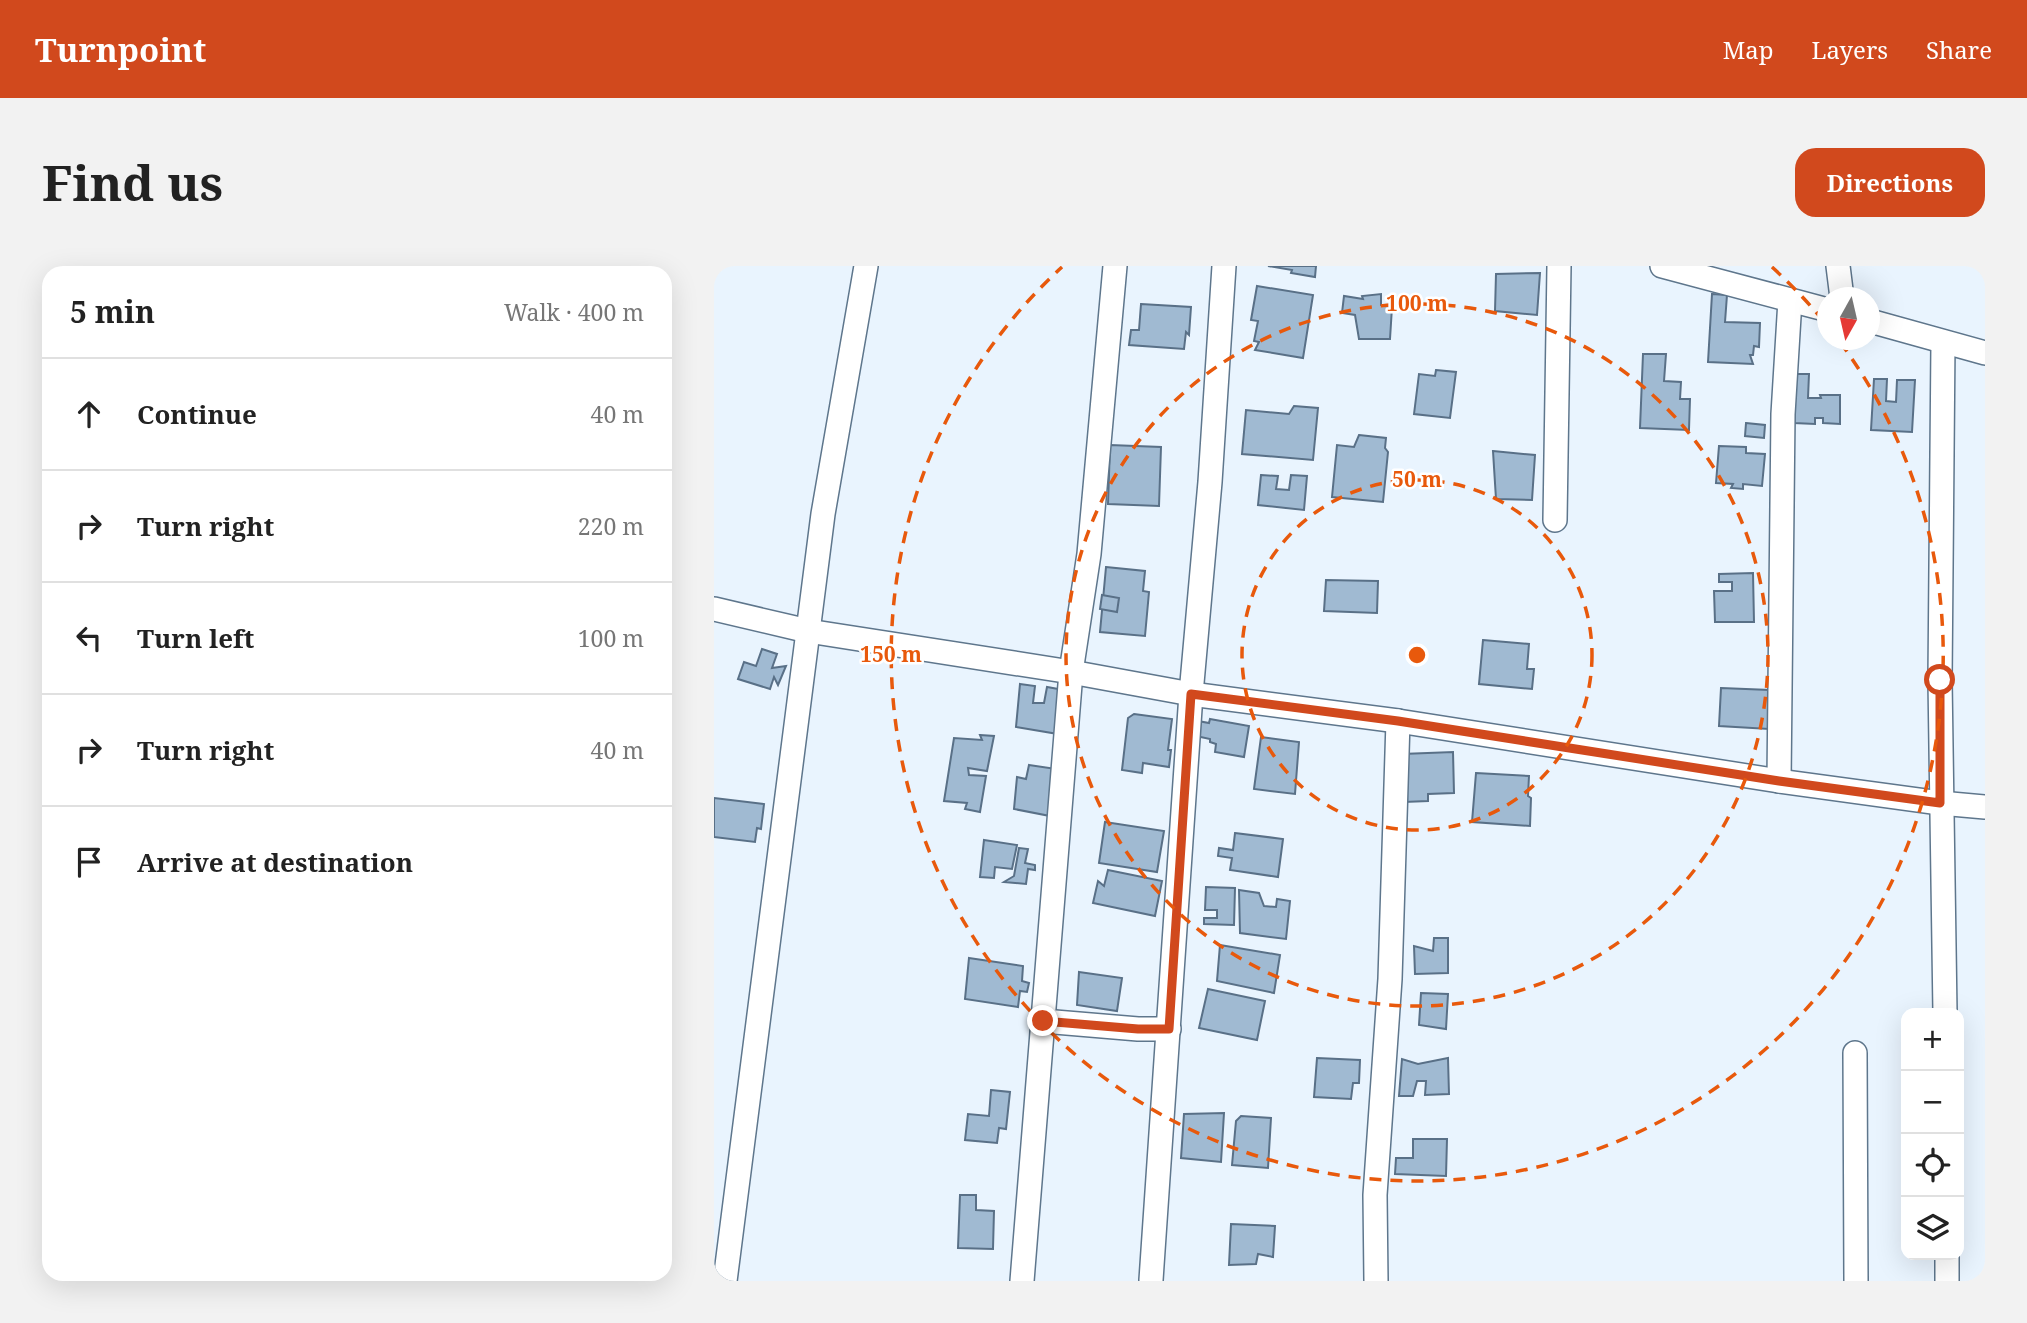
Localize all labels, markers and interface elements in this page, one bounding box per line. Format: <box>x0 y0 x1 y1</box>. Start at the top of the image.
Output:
text: Turnpoint <box>35 27 206 72</box>
text: Map <box>1723 33 1774 66</box>
text: Layers <box>1812 33 1888 66</box>
text: Share <box>1926 33 1992 66</box>
button: Directions <box>1795 148 1985 217</box>
text: Find us <box>42 149 223 215</box>
north arrow <box>1817 287 1880 350</box>
text: 100 m <box>1386 289 1448 317</box>
text: 5 min <box>70 291 155 332</box>
text: Walk · 400 m <box>504 296 644 328</box>
icon: ahead <box>70 395 108 433</box>
text: Continue <box>137 396 257 432</box>
text: 40 m <box>591 398 644 430</box>
text: 50 m <box>1392 465 1442 493</box>
icon: right <box>70 507 108 545</box>
text: Turn right <box>137 508 274 544</box>
text: 220 m <box>578 510 644 542</box>
icon: left <box>70 619 108 657</box>
text: Turn left <box>137 620 254 656</box>
text: 100 m <box>578 622 644 654</box>
text: 150 m <box>860 640 922 668</box>
centre of rings <box>1405 643 1429 667</box>
route start <box>1924 664 1955 695</box>
icon: right <box>70 731 108 769</box>
text: Turn right <box>137 732 274 768</box>
text: 40 m <box>591 734 644 766</box>
icon: arrive <box>70 843 108 881</box>
text: Arrive at destination <box>137 844 413 880</box>
route end <box>1027 1005 1058 1036</box>
map controls <box>1901 1008 1964 1260</box>
button: + <box>1901 1008 1964 1071</box>
button: − <box>1901 1071 1964 1134</box>
button: locate <box>1901 1134 1964 1197</box>
button: layers <box>1901 1197 1964 1260</box>

